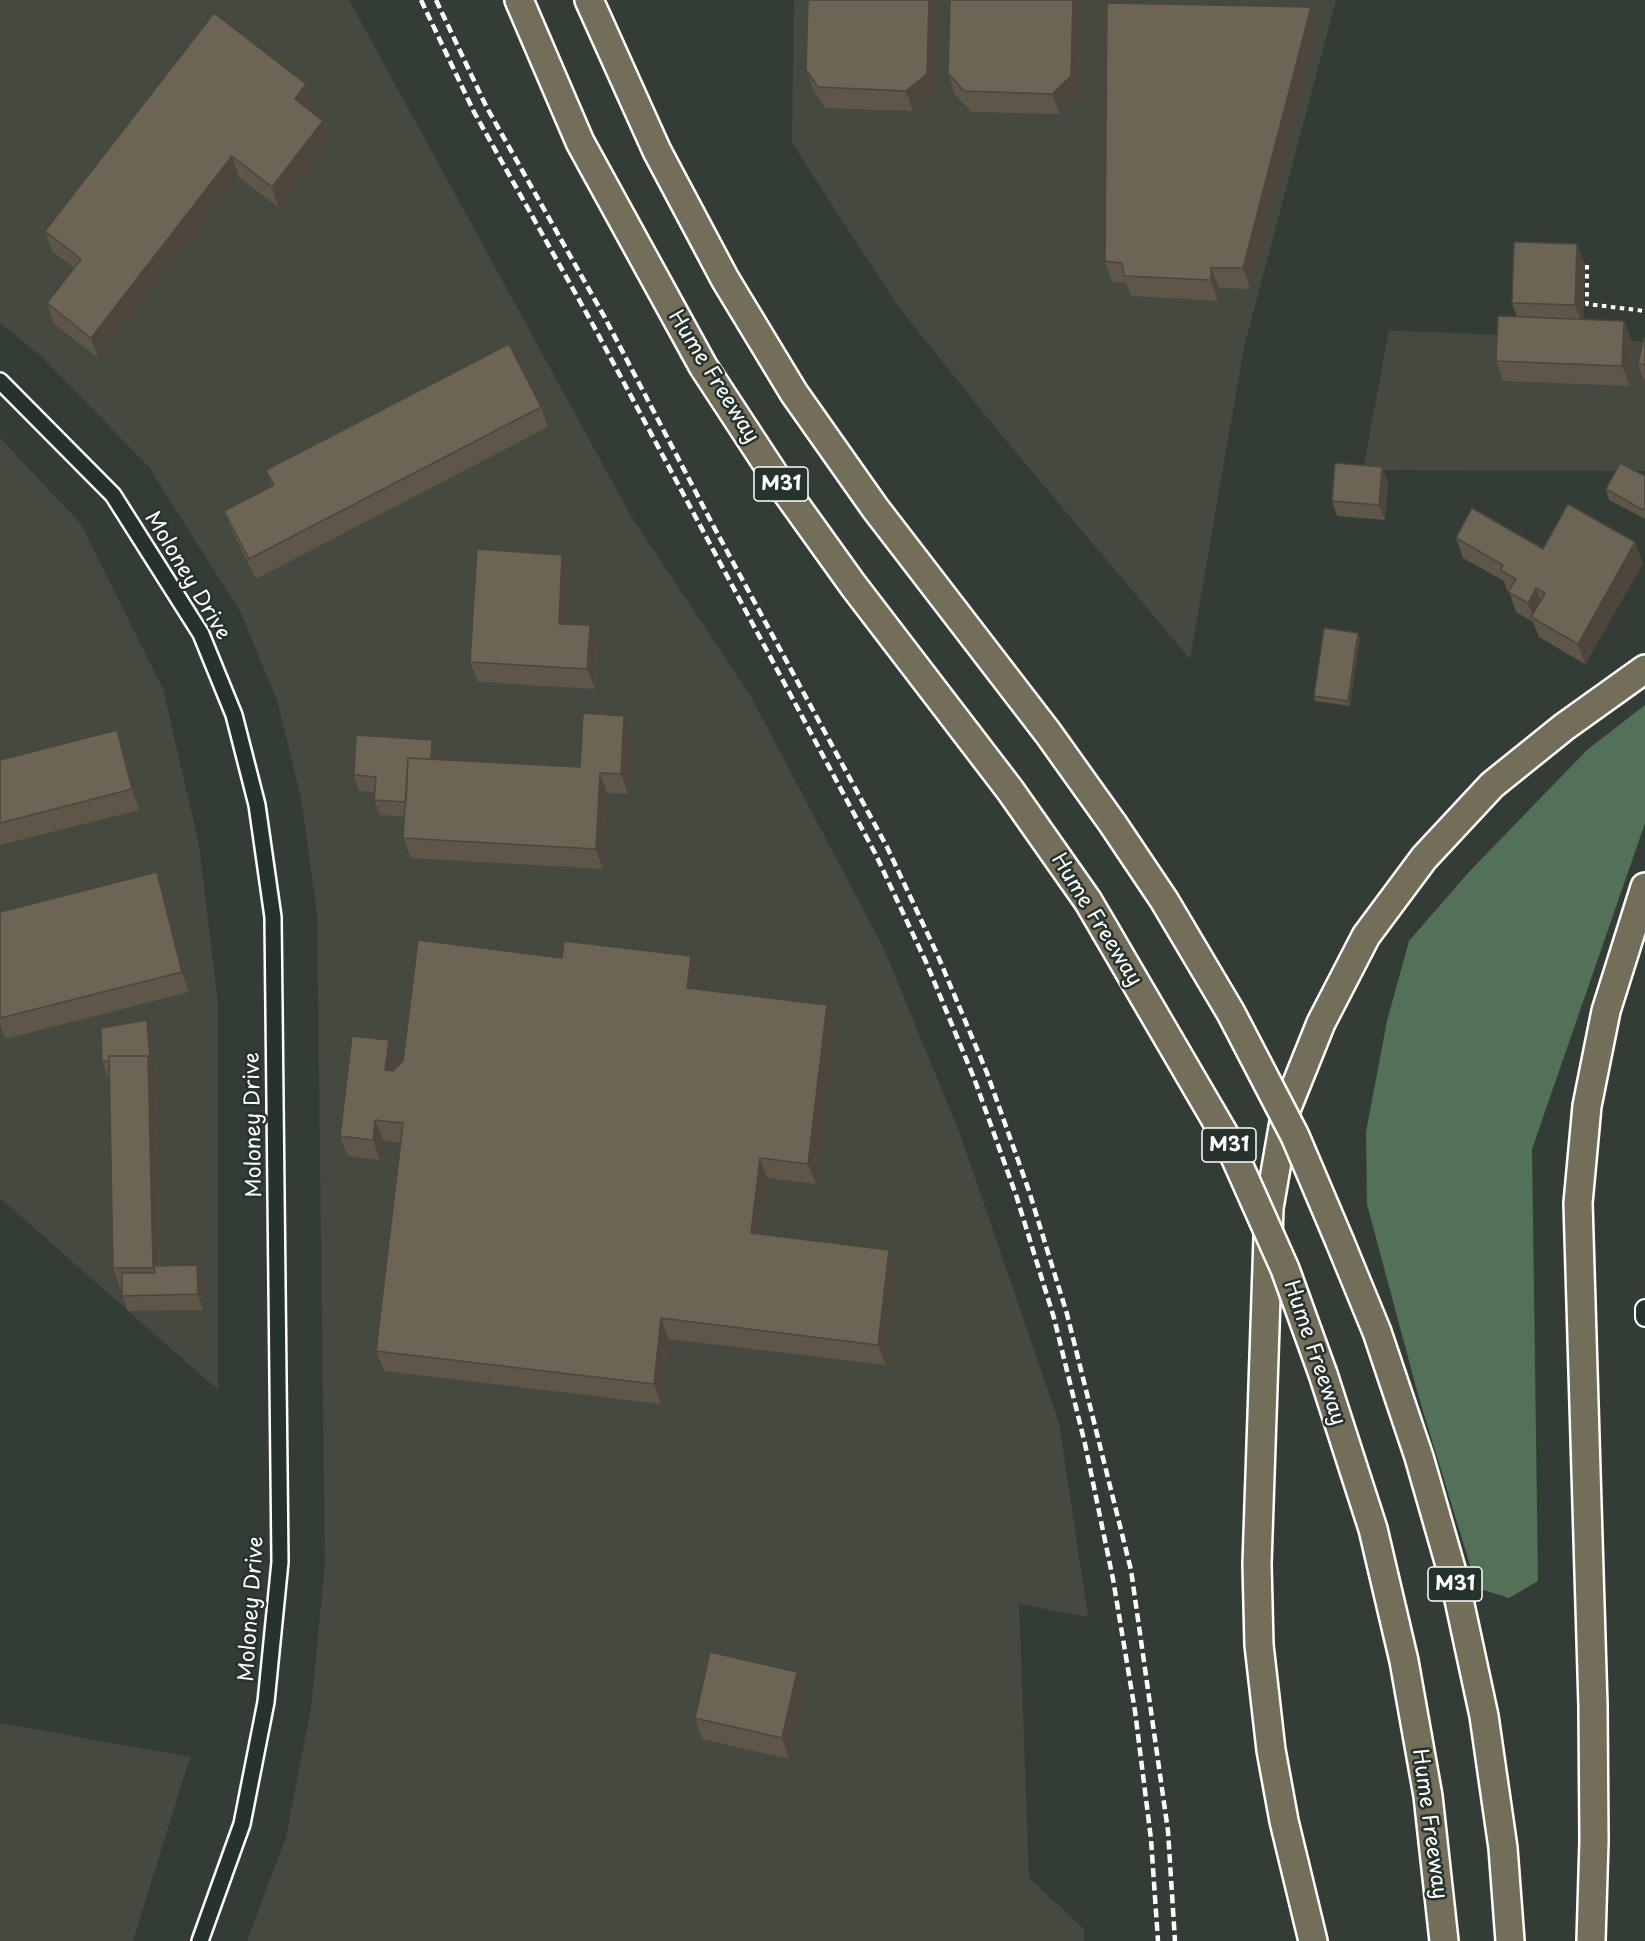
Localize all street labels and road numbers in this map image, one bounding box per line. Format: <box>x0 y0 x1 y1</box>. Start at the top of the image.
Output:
street label: Hume Freeway <box>662 306 764 448</box>
road number: M31 <box>754 467 808 501</box>
street label: Moloney Drive <box>139 507 235 645</box>
street label: Hume Freeway <box>1045 849 1147 991</box>
street label: Moloney Drive <box>240 1052 268 1198</box>
road number: M31 <box>1202 1128 1256 1162</box>
street label: Hume Freeway <box>1277 1277 1351 1429</box>
street label: Moloney Drive <box>234 1536 270 1682</box>
road number: M31 <box>1428 1567 1482 1601</box>
street label: Hume Freeway <box>1406 1747 1452 1901</box>

